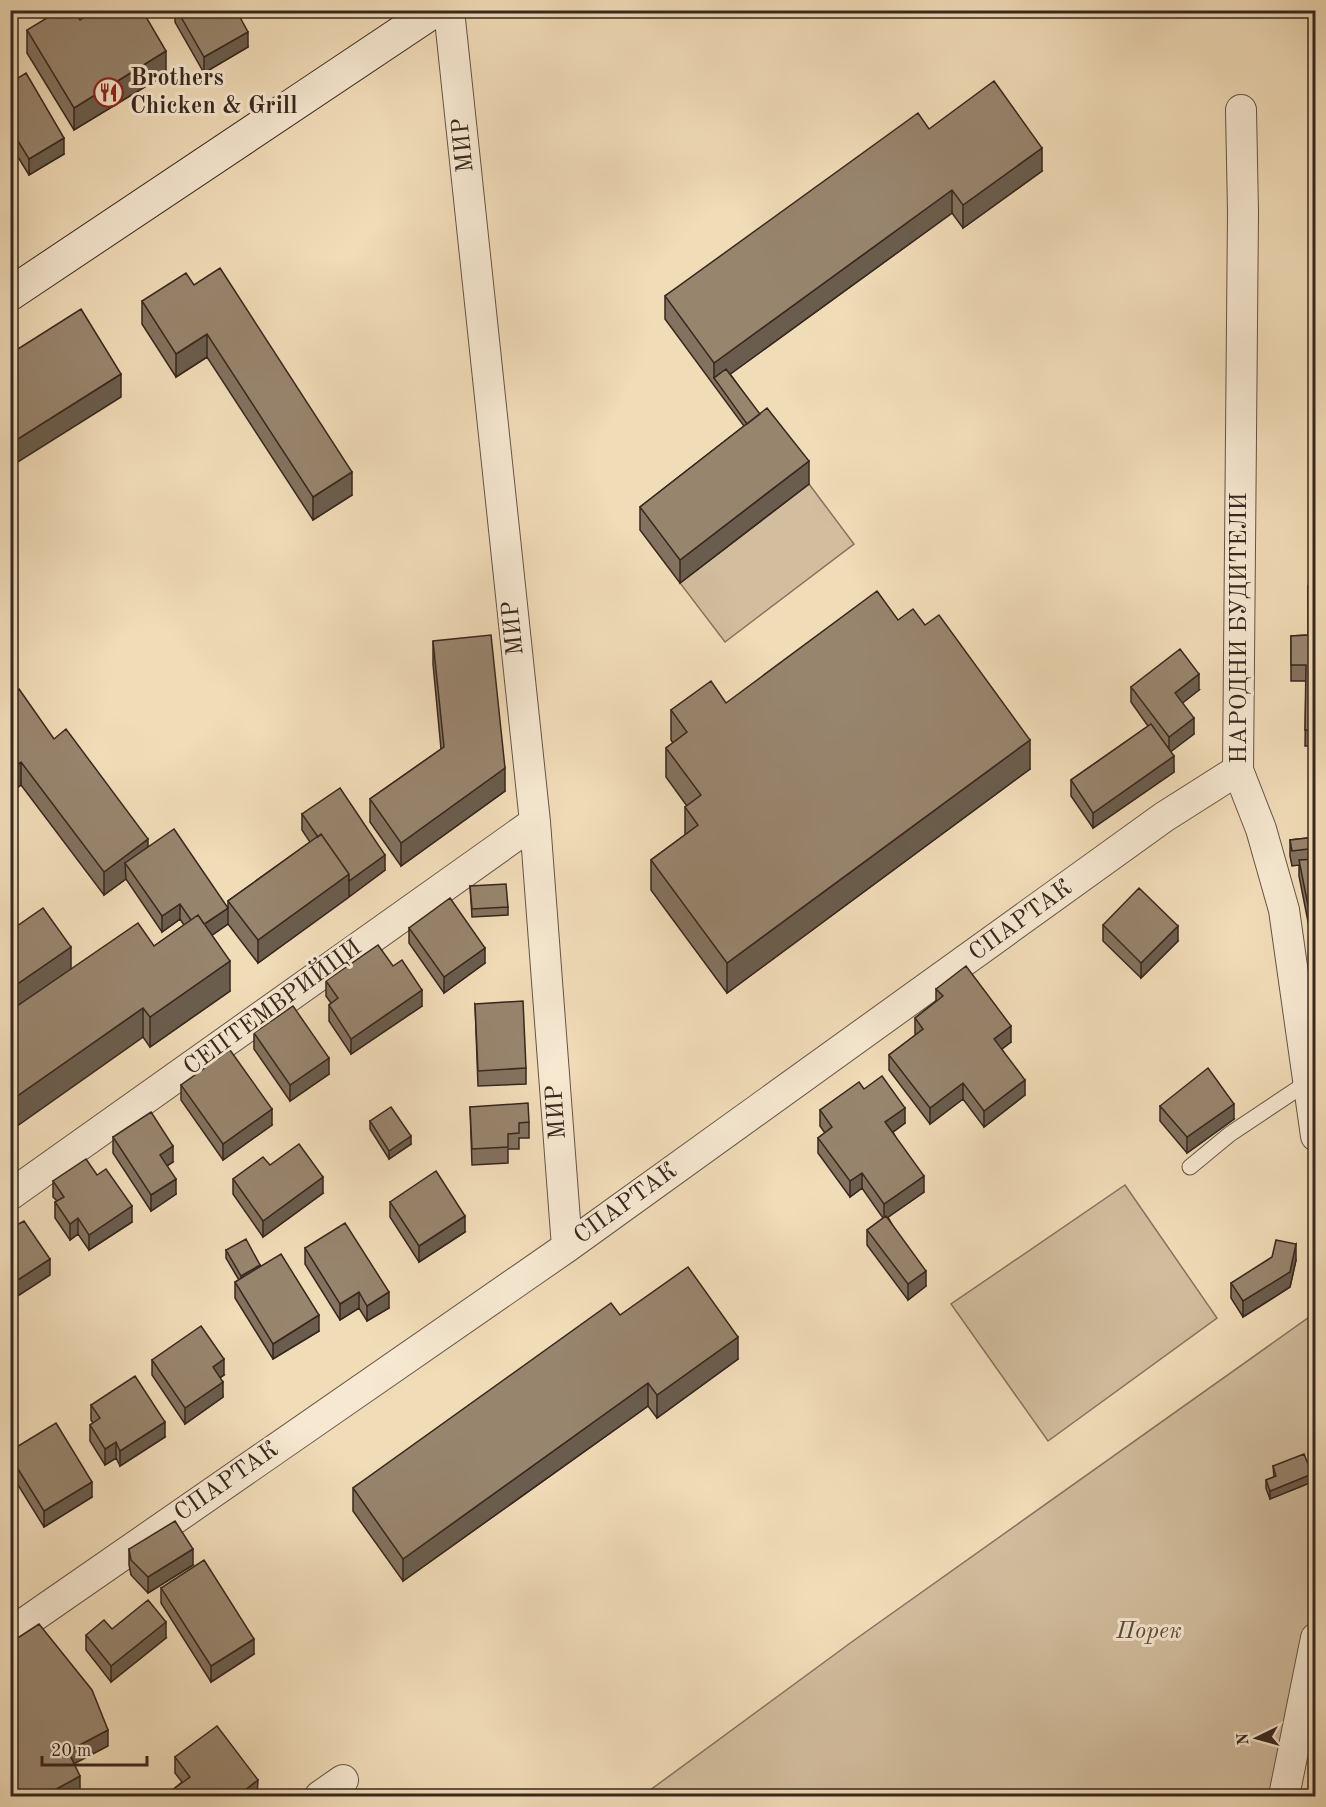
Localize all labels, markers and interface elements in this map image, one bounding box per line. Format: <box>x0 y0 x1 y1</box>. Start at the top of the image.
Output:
place label: Brothers Chicken & Grill <box>130 67 298 119</box>
restaurant icon: Brothers Chicken & Grill <box>93 77 125 109</box>
street label: МИР <box>449 116 479 174</box>
street label: НАРОДНИ БУДИТЕЛИ <box>1228 492 1252 764</box>
street label: МИР <box>499 599 529 657</box>
street label: СПАРТАК <box>965 876 1077 966</box>
street label: СЕПТЕМВРИЙЦИ <box>177 932 366 1080</box>
street label: МИР <box>543 1084 571 1140</box>
street label: СПАРТАК <box>570 1159 682 1249</box>
street label: СПАРТАК <box>171 1438 283 1526</box>
park label: Порек <box>1115 1620 1182 1644</box>
north arrow <box>1227 1708 1287 1768</box>
scale bar <box>42 1729 147 1767</box>
text: N <box>1235 1732 1253 1746</box>
text: 20 m <box>51 1742 91 1760</box>

